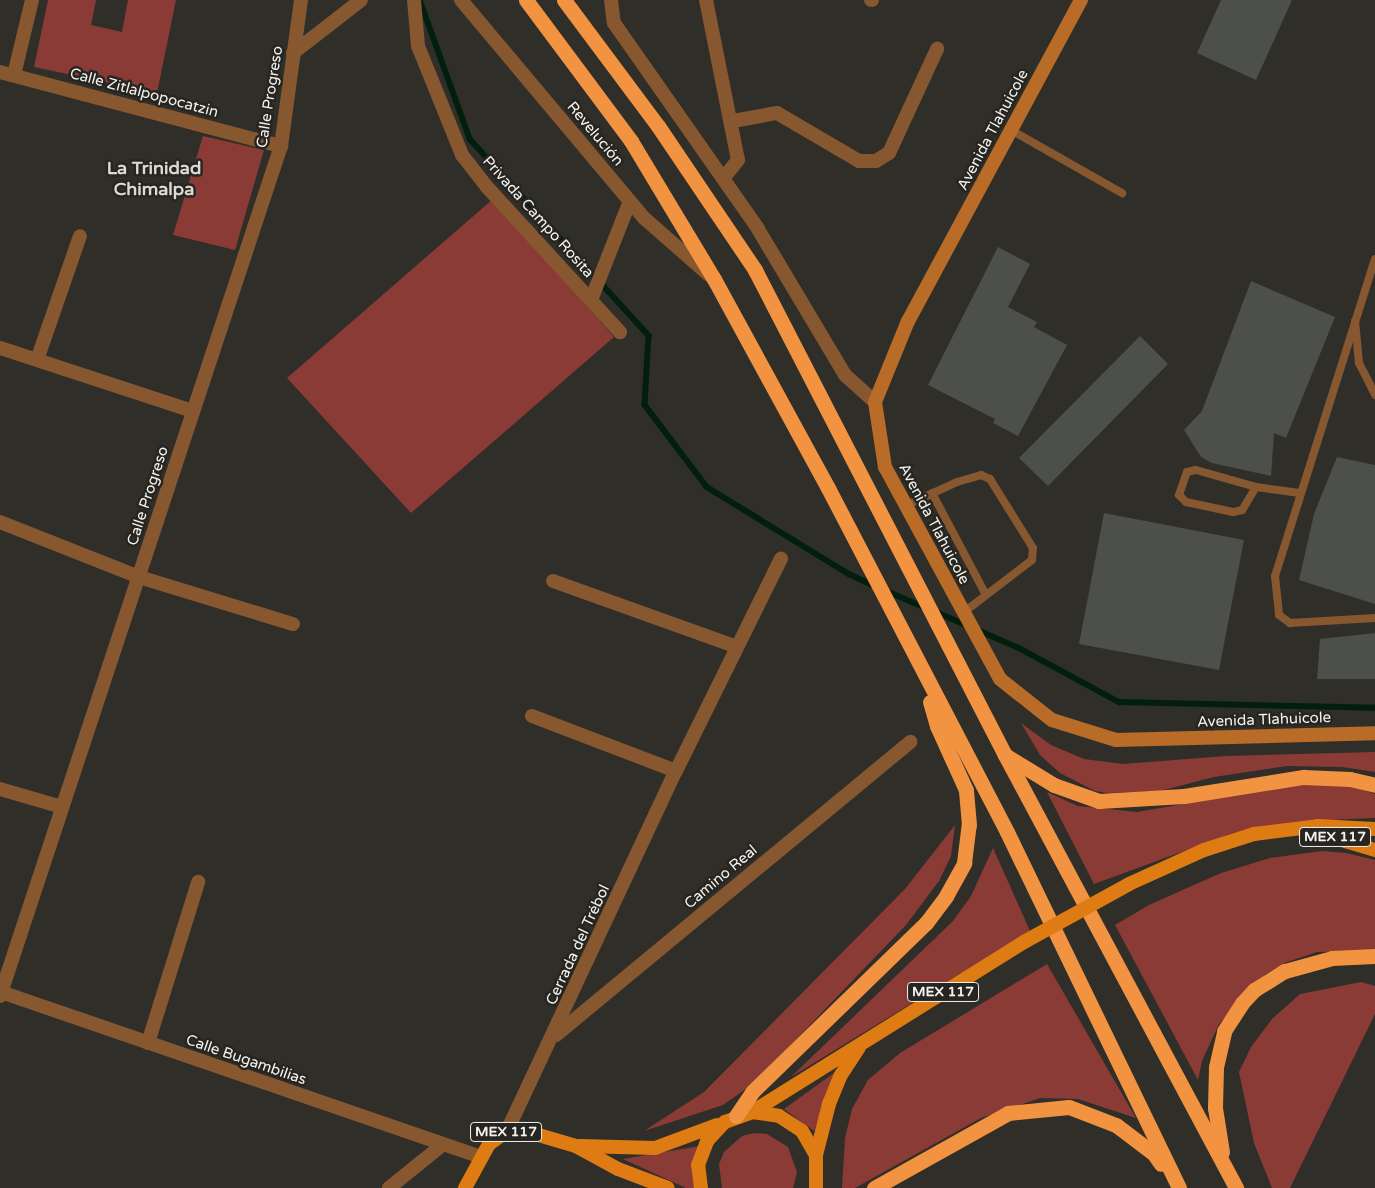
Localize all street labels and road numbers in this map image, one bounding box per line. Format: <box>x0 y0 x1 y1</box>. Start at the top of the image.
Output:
street label: Calle Progreso <box>253 45 287 149</box>
street label: Calle Zitlalpopocatzin <box>68 64 220 122</box>
street label: Avenida Tlahuicole <box>954 67 1032 193</box>
street label: Revelución <box>563 98 627 170</box>
street label: Privada Campo Rosita <box>479 152 597 282</box>
street label: Calle Progreso <box>124 444 172 548</box>
street label: Avenida Tlahuicole <box>895 461 973 587</box>
street label: Avenida Tlahuicole <box>1197 709 1331 731</box>
road number: MEX 117 <box>1299 826 1371 849</box>
street label: Camino Real <box>681 841 761 913</box>
street label: Cerrada del Trébol <box>542 882 614 1008</box>
road number: MEX 117 <box>907 980 979 1004</box>
street label: Calle Bugambilias <box>183 1031 309 1089</box>
road number: MEX 117 <box>470 1120 542 1144</box>

